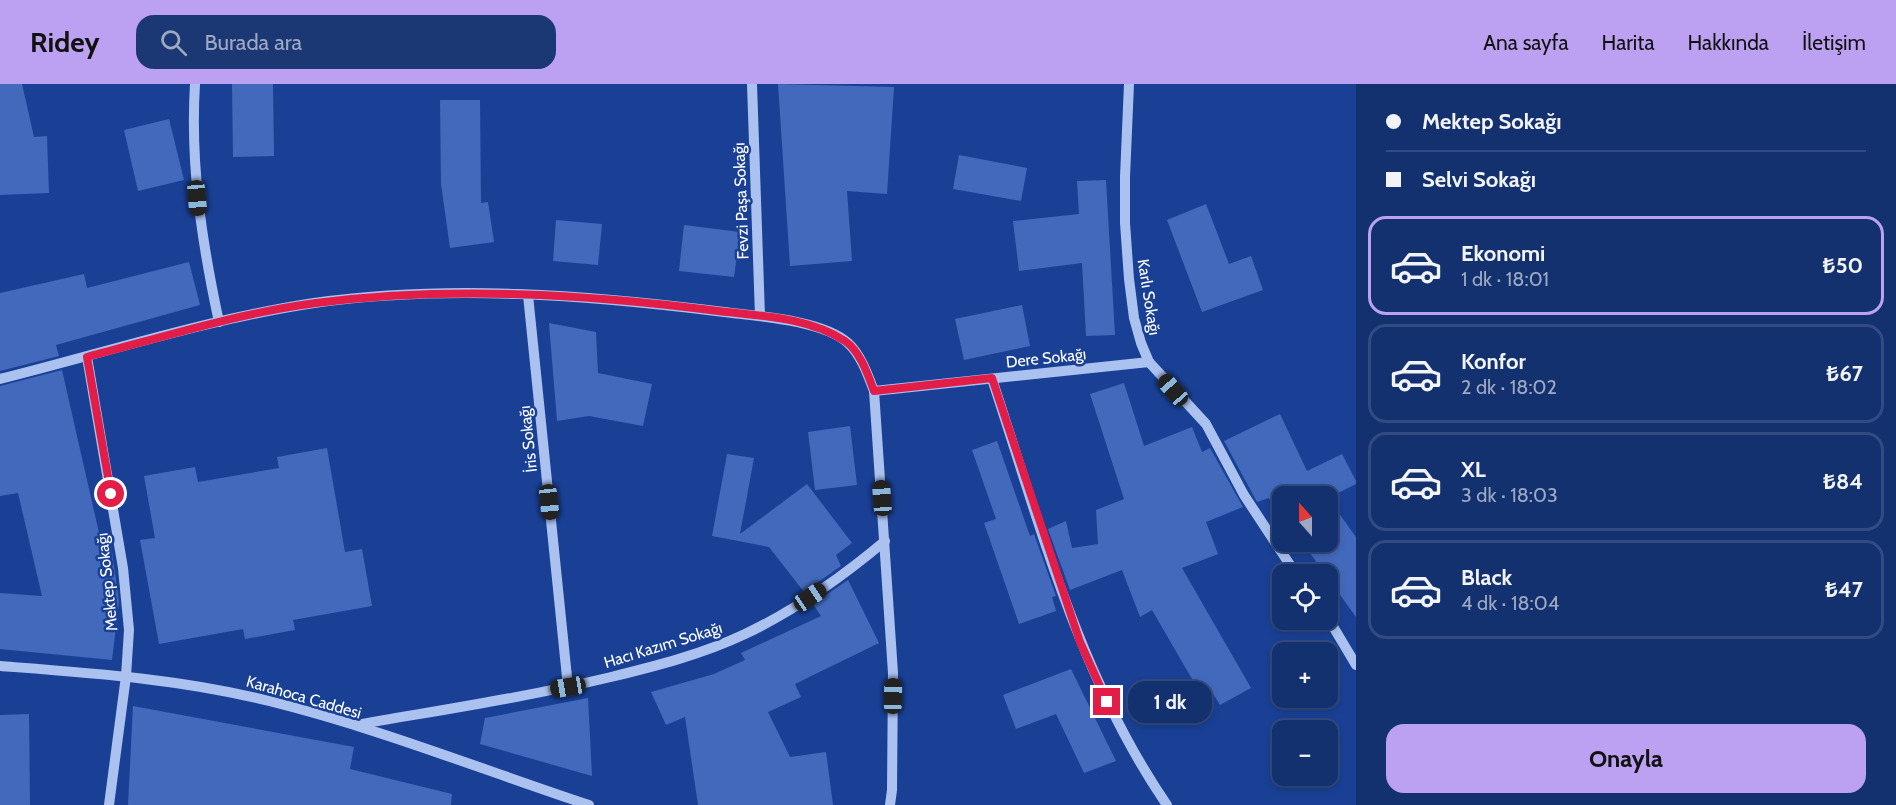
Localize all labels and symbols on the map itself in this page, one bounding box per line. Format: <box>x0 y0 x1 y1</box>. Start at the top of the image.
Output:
street label: Fevzi Paşa Sokağı <box>729 142 753 260</box>
car <box>186 179 208 217</box>
street label: Karlı Sokağı <box>1134 258 1164 336</box>
street label: Dere Sokağı <box>1005 344 1087 372</box>
car <box>1154 371 1192 409</box>
street label: İris Sokağı <box>515 405 541 473</box>
car <box>872 479 892 517</box>
route start <box>97 480 124 507</box>
car <box>538 483 560 521</box>
north arrow <box>1272 486 1338 552</box>
street label: Mektep Sokağı <box>92 532 122 632</box>
car <box>790 579 830 615</box>
street label: Hacı Kazım Sokağı <box>602 618 724 672</box>
street label: Karahoca Caddesi <box>244 671 364 723</box>
car <box>549 675 587 699</box>
car <box>884 678 902 714</box>
callout: 1 dk <box>1128 681 1212 723</box>
route end <box>1093 688 1120 715</box>

